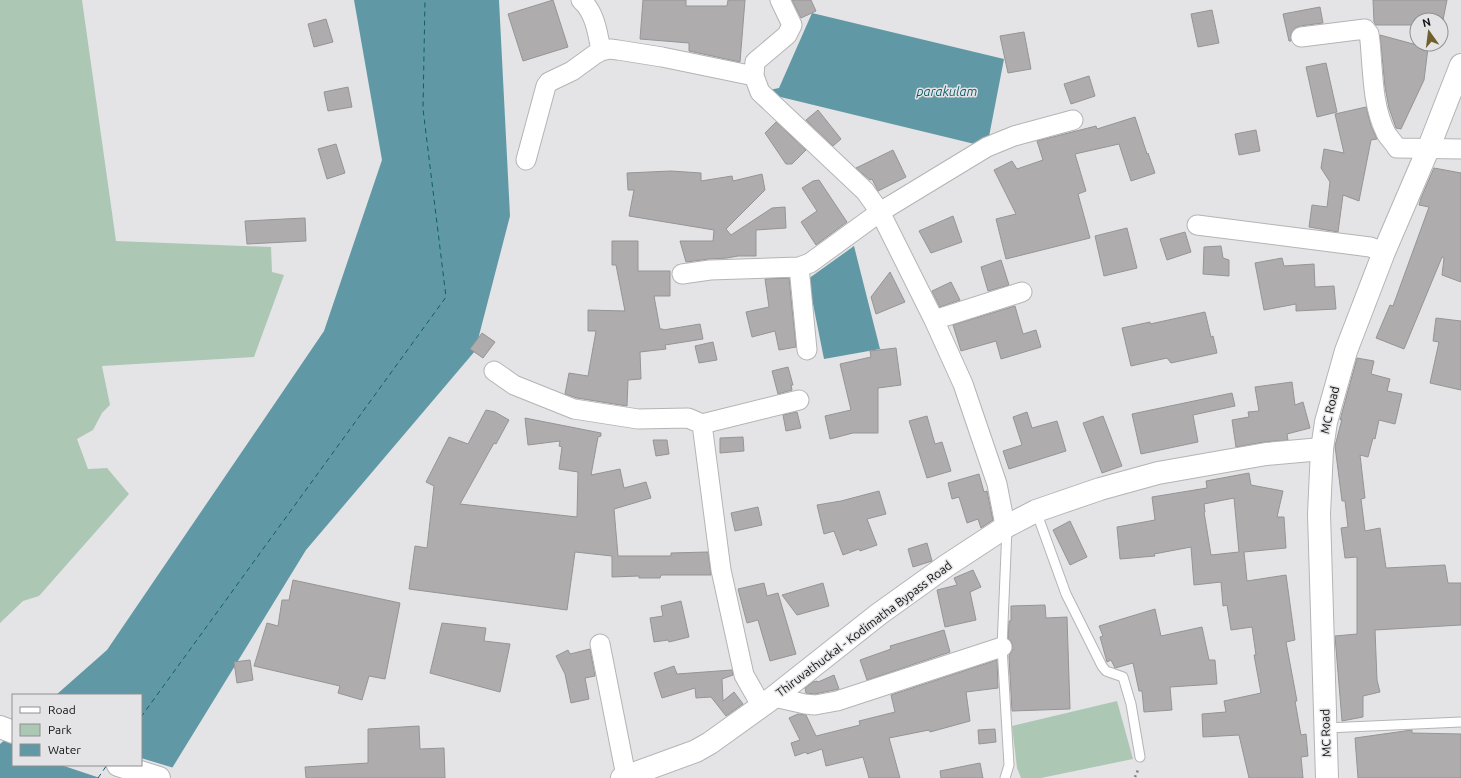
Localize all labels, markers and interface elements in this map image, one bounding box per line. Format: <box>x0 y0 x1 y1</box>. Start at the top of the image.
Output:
north arrow <box>1409 12 1449 52</box>
text: N <box>1421 15 1432 29</box>
water label: parakulam <box>916 84 978 98</box>
street label: MC Road <box>1318 385 1341 435</box>
street label: Thiruvathuckal - Kodimatha Bypass Road <box>773 558 954 699</box>
legend <box>12 694 142 766</box>
text: Road <box>48 703 76 716</box>
street label: MC Road <box>1318 709 1333 757</box>
text: Park <box>48 723 72 736</box>
text: Water <box>48 743 81 756</box>

